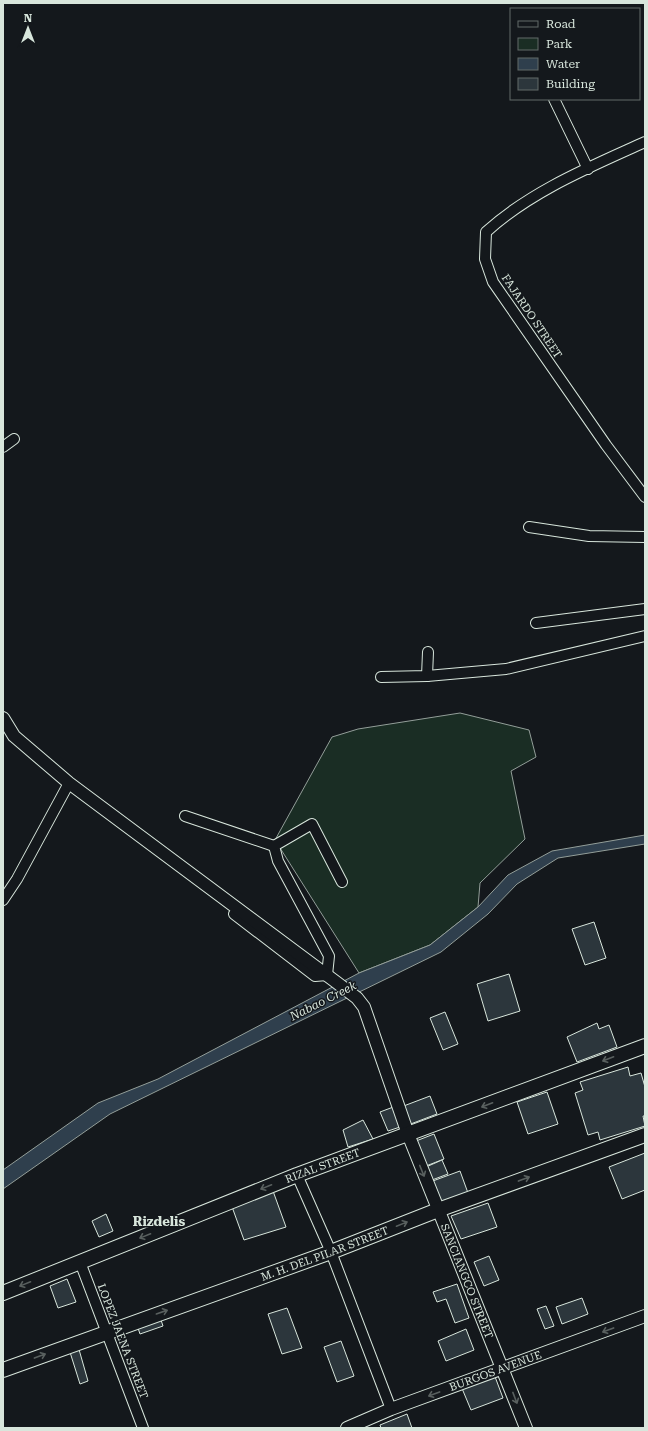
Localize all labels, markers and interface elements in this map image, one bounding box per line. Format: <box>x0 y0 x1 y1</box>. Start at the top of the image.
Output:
north arrow <box>8 8 48 48</box>
legend <box>510 8 640 100</box>
text: N <box>24 12 33 25</box>
text: Road <box>546 17 576 31</box>
text: Park <box>546 37 573 51</box>
text: Water <box>546 57 580 71</box>
text: Building <box>546 77 595 91</box>
street label: FAJARDO STREET <box>499 272 565 361</box>
water label: Nabao Creek <box>287 978 359 1024</box>
one-way arrow <box>603 1055 615 1063</box>
one-way arrow <box>481 1101 493 1109</box>
street label: RIZAL STREET <box>283 1146 362 1186</box>
one-way arrow <box>419 1164 427 1176</box>
one-way arrow <box>518 1175 531 1182</box>
one-way arrow <box>261 1184 273 1192</box>
district label: Rizdelis <box>133 1214 185 1229</box>
one-way arrow <box>396 1220 408 1228</box>
street label: SANCIANGCO STREET <box>438 1222 495 1341</box>
street label: M. H. DEL PILAR STREET <box>259 1224 390 1284</box>
one-way arrow <box>140 1232 152 1240</box>
one-way arrow <box>19 1281 31 1288</box>
street label: LOPEZ JAENA STREET <box>95 1282 150 1400</box>
one-way arrow <box>156 1308 168 1316</box>
one-way arrow <box>603 1326 615 1334</box>
street label: BURGOS AVENUE <box>448 1348 543 1394</box>
one-way arrow <box>33 1352 45 1360</box>
one-way arrow <box>428 1390 440 1398</box>
one-way arrow <box>511 1392 519 1404</box>

